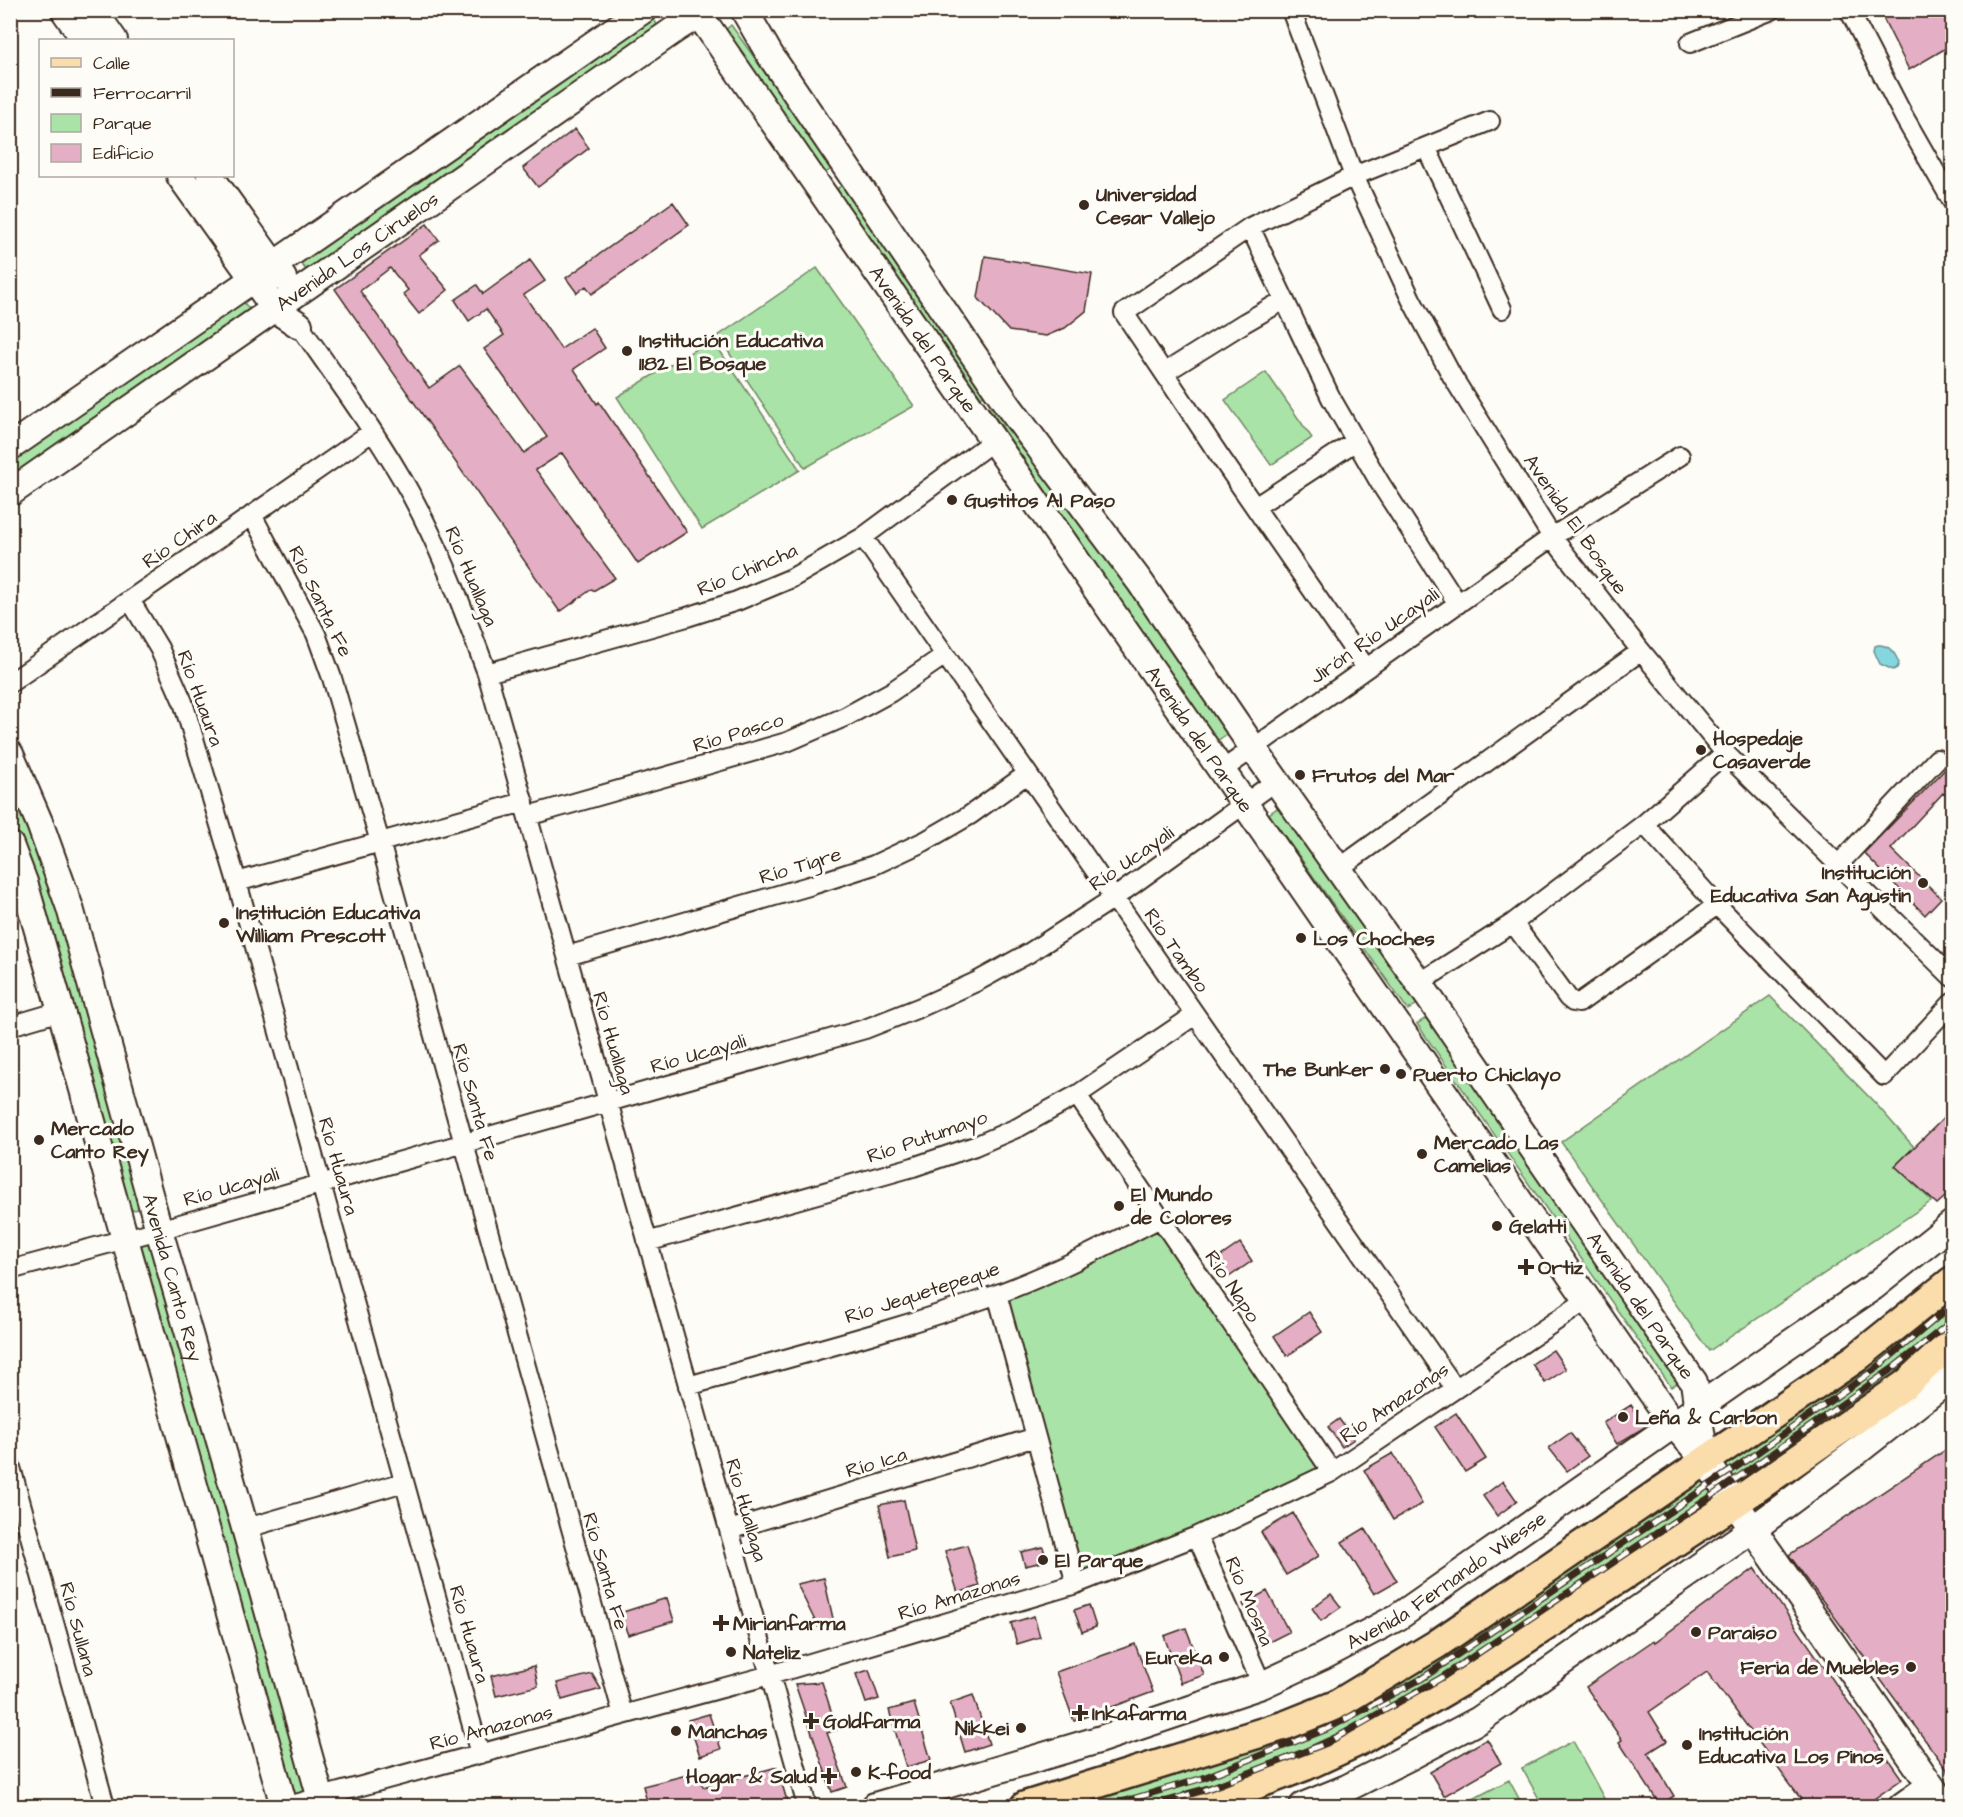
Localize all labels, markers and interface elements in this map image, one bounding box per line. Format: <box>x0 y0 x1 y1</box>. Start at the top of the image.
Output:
legend <box>39 39 234 177</box>
text: Calle <box>93 51 131 76</box>
text: Ferrocarril <box>93 81 191 106</box>
text: Parque <box>93 111 152 136</box>
text: Edificio <box>93 141 153 166</box>
place label: Universidad Cesar Vallejo <box>1096 181 1216 232</box>
street label: Avenida Los Ciruelos <box>271 185 444 318</box>
marker: Universidad Cesar Vallejo <box>1077 198 1091 212</box>
street label: Avenida del Parque <box>862 260 983 419</box>
place label: Institución Educativa 1182 El Bosque <box>639 327 824 378</box>
marker: Institución Educativa 1182 El Bosque <box>620 344 634 358</box>
street label: Avenida El Bosque <box>1516 449 1634 600</box>
place label: Gustitos Al Paso <box>964 487 1115 515</box>
marker: Gustitos Al Paso <box>945 493 959 507</box>
street label: Río Chira <box>137 504 222 576</box>
street label: Río Huallaga <box>437 522 505 631</box>
street label: Río Chincha <box>693 536 802 604</box>
street label: Río Santa Fe <box>281 541 359 662</box>
street label: Jirón Río Ucayali <box>1304 581 1445 692</box>
street label: Río Huaura <box>170 646 230 750</box>
street label: Avenida del Parque <box>1138 660 1260 819</box>
street label: Río Pasco <box>690 706 787 760</box>
place label: Hospedaje Casaverde <box>1713 725 1811 776</box>
marker: Hospedaje Casaverde <box>1694 743 1708 757</box>
place label: Frutos del Mar <box>1312 762 1455 790</box>
marker: Frutos del Mar <box>1293 768 1307 782</box>
street label: Río Ucayali <box>1083 819 1180 899</box>
street label: Río Tigre <box>756 840 845 893</box>
place label: Institución Educativa San Agustin <box>1711 859 1911 911</box>
marker: Institución Educativa San Agustin <box>1916 876 1930 890</box>
place label: Institución Educativa William Prescott <box>235 899 421 950</box>
street label: Río Tambo <box>1137 903 1216 998</box>
marker: Institución Educativa William Prescott <box>217 916 231 930</box>
place label: Los Choches <box>1313 925 1435 953</box>
marker: Los Choches <box>1294 931 1308 945</box>
street label: Río Huallaga <box>584 988 641 1098</box>
street label: Río Ucayali <box>647 1027 749 1082</box>
street label: Río Santa Fe <box>445 1040 505 1164</box>
place label: The Bunker <box>1262 1056 1374 1084</box>
place label: Puerto Chiclayo <box>1413 1061 1561 1090</box>
marker: The Bunker <box>1378 1062 1392 1076</box>
marker: Puerto Chiclayo <box>1394 1067 1408 1081</box>
street label: Río Putumayo <box>863 1103 992 1172</box>
street label: Río Huaura <box>311 1114 365 1218</box>
place label: Mercado Canto Rey <box>51 1115 149 1167</box>
place label: Mercado Las Camelias <box>1434 1129 1559 1180</box>
marker: Mercado Canto Rey <box>32 1133 46 1147</box>
marker: Mercado Las Camelias <box>1415 1147 1429 1161</box>
street label: Río Ucayali <box>180 1160 282 1215</box>
place label: El Mundo de Colores <box>1130 1181 1232 1232</box>
street label: Avenida Canto Rey <box>135 1191 209 1365</box>
marker: El Mundo de Colores <box>1112 1199 1126 1213</box>
place label: Gelatti <box>1509 1213 1567 1241</box>
marker: Gelatti <box>1490 1219 1504 1233</box>
street label: Avenida del Parque <box>1580 1227 1701 1385</box>
street label: Río Napo <box>1198 1245 1267 1328</box>
place label: Ortiz <box>1538 1254 1585 1282</box>
street label: Río Jequetepeque <box>841 1255 1004 1331</box>
marker: Ortiz <box>1519 1260 1533 1274</box>
street label: Río Amazonas <box>1334 1356 1455 1450</box>
place label: Leña & Carbon <box>1635 1404 1777 1432</box>
marker: Leña & Carbon <box>1616 1410 1630 1424</box>
street label: Río Ica <box>842 1440 910 1485</box>
street label: Río Huallaga <box>717 1455 774 1565</box>
street label: Avenida Fernando Wiesse <box>1342 1505 1552 1657</box>
street label: Río Santa Fe <box>575 1509 635 1633</box>
place label: El Parque <box>1055 1547 1143 1575</box>
street label: Río Mosna <box>1218 1552 1280 1650</box>
marker: El Parque <box>1036 1553 1050 1567</box>
street label: Río Amazonas <box>895 1564 1024 1628</box>
street label: Río Sullana <box>52 1579 104 1679</box>
street label: Río Huaura <box>442 1582 496 1686</box>
place label: Mirianfarma <box>733 1610 846 1638</box>
marker: Mirianfarma <box>714 1616 728 1630</box>
place label: Paraiso <box>1708 1619 1777 1647</box>
marker: Paraiso <box>1689 1625 1703 1639</box>
place label: Nateliz <box>743 1639 802 1667</box>
place label: Eureka <box>1146 1644 1213 1672</box>
marker: Nateliz <box>724 1645 738 1659</box>
marker: Eureka <box>1217 1650 1231 1664</box>
place label: Feria de Muebles <box>1740 1654 1899 1682</box>
marker: Feria de Muebles <box>1904 1660 1918 1674</box>
street label: Río Amazonas <box>427 1698 556 1758</box>
place label: Inkafarma <box>1092 1700 1187 1728</box>
marker: Inkafarma <box>1073 1706 1087 1720</box>
place label: Goldfarma <box>823 1708 921 1736</box>
marker: Goldfarma <box>804 1714 818 1728</box>
place label: Nikkei <box>955 1715 1010 1743</box>
place label: Manchas <box>688 1718 768 1746</box>
place label: Institución Educativa Los Pinos <box>1699 1720 1884 1771</box>
marker: Nikkei <box>1014 1721 1028 1735</box>
marker: Manchas <box>669 1724 683 1738</box>
marker: Institución Educativa Los Pinos <box>1680 1738 1694 1752</box>
place label: K-food <box>868 1759 932 1787</box>
place label: Hogar & Salud <box>686 1763 818 1792</box>
marker: K-food <box>849 1765 863 1779</box>
marker: Hogar & Salud <box>822 1769 836 1783</box>

